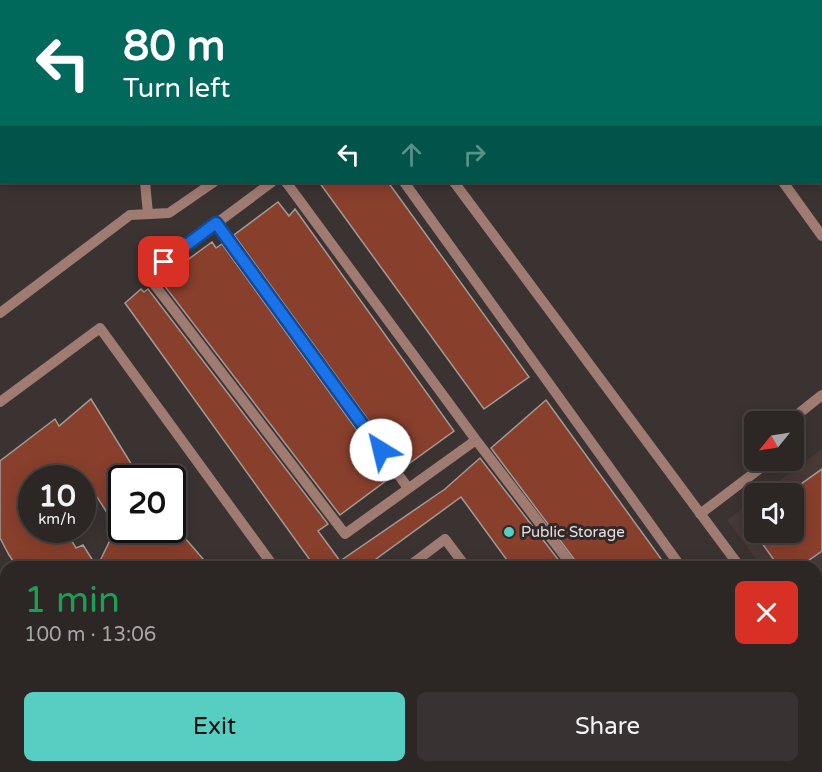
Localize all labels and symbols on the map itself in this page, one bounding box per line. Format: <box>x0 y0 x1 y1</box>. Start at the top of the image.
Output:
pin <box>138 236 189 287</box>
north arrow <box>744 411 804 471</box>
position arrow <box>349 418 413 482</box>
speed limit sign: 20 <box>108 465 186 543</box>
place label: Public Storage <box>521 523 625 541</box>
marker: Public Storage <box>502 525 516 539</box>

